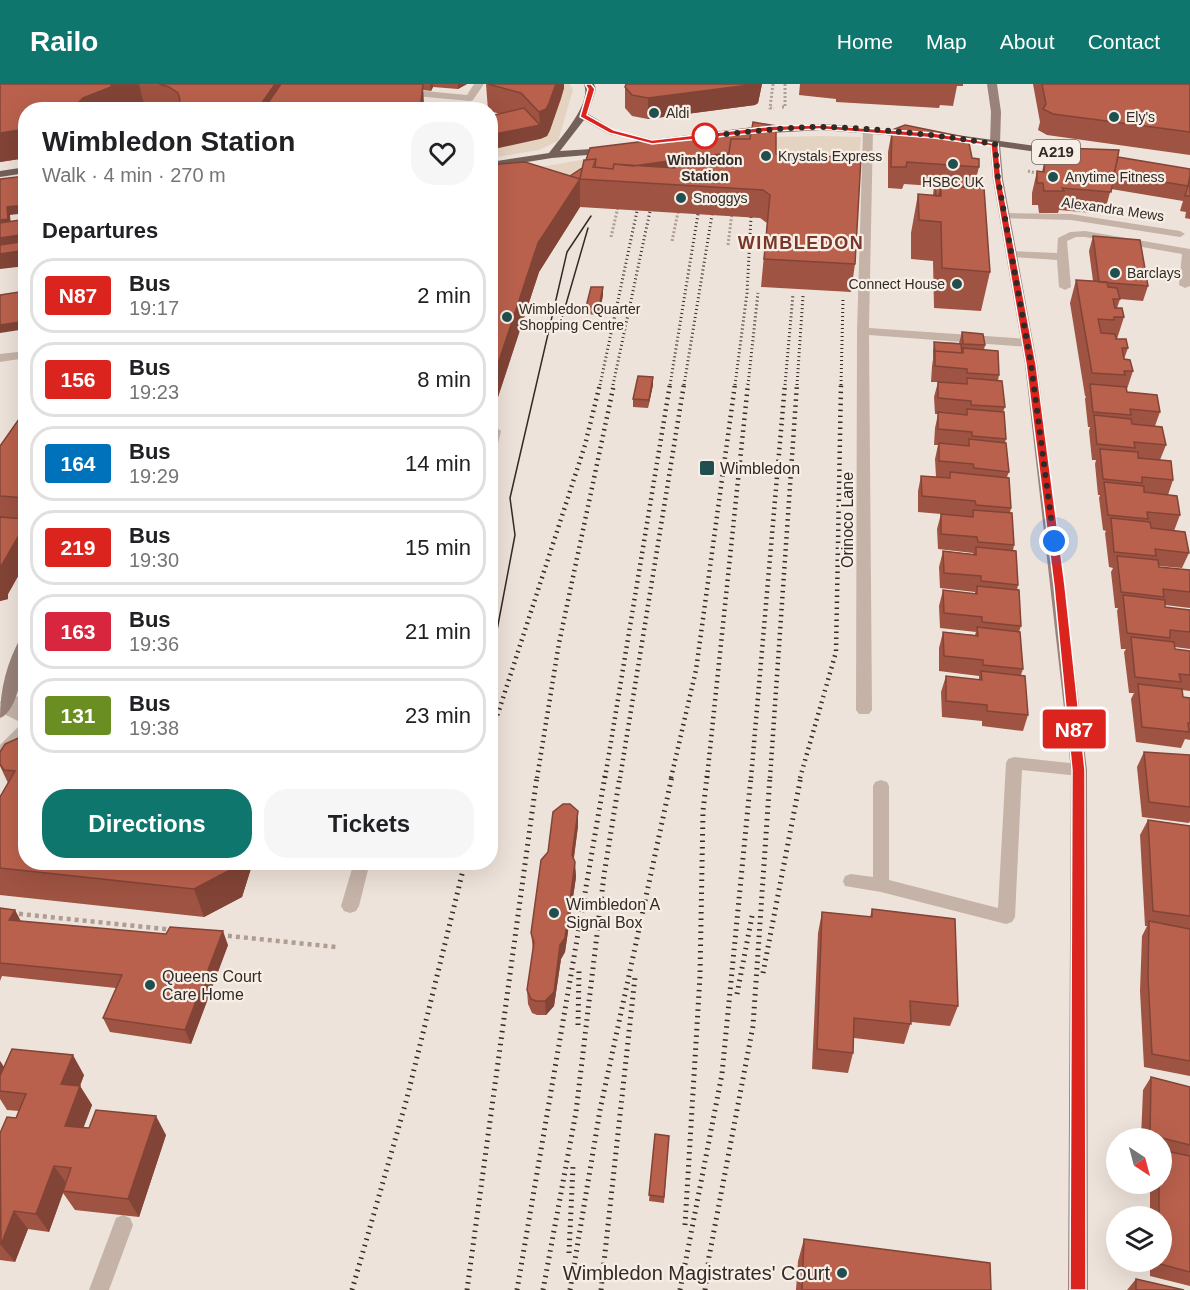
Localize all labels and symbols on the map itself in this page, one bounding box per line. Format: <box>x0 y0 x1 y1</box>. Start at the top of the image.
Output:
place label: Aldi <box>666 105 689 121</box>
marker: Aldi <box>647 106 661 120</box>
place label: Ely's <box>1126 109 1155 125</box>
marker: Ely's <box>1107 110 1121 124</box>
marker: Wimbledon Station <box>692 123 718 149</box>
road number: A219 <box>1032 140 1080 164</box>
place label: Krystals Express <box>778 148 882 164</box>
marker: Krystals Express <box>759 149 773 163</box>
place label: Wimbledon Station <box>667 152 743 184</box>
marker: HSBC UK <box>946 157 960 171</box>
place label: Anytime Fitness <box>1065 169 1165 185</box>
marker: Anytime Fitness <box>1046 170 1060 184</box>
place label: HSBC UK <box>922 174 985 190</box>
place label: Snoggys <box>693 190 747 206</box>
marker: Snoggys <box>674 191 688 205</box>
street label: Alexandra Mews <box>1061 194 1165 224</box>
district label: WIMBLEDON <box>738 233 864 253</box>
place label: Barclays <box>1127 265 1181 281</box>
marker: Barclays <box>1108 266 1122 280</box>
place label: Connect House <box>848 276 945 292</box>
marker: Connect House <box>950 277 964 291</box>
place label: Wimbledon Quarter Shopping Centre <box>519 301 641 333</box>
marker: Wimbledon Quarter Shopping Centre <box>500 310 514 324</box>
marker: Wimbledon <box>698 459 716 477</box>
place label: Wimbledon <box>720 460 800 477</box>
street label: Orinoco Lane <box>839 472 856 568</box>
your location <box>1039 526 1069 556</box>
line badge: N87 <box>1040 710 1108 748</box>
place label: Wimbledon A Signal Box <box>566 896 661 931</box>
marker: Wimbledon A Signal Box <box>547 906 561 920</box>
place label: Queens Court Care Home <box>162 968 262 1003</box>
marker: Queens Court Care Home <box>143 978 157 992</box>
north arrow <box>1106 1128 1172 1194</box>
place label: Wimbledon Magistrates' Court <box>563 1262 830 1284</box>
marker: Wimbledon Magistrates' Court <box>835 1266 849 1280</box>

